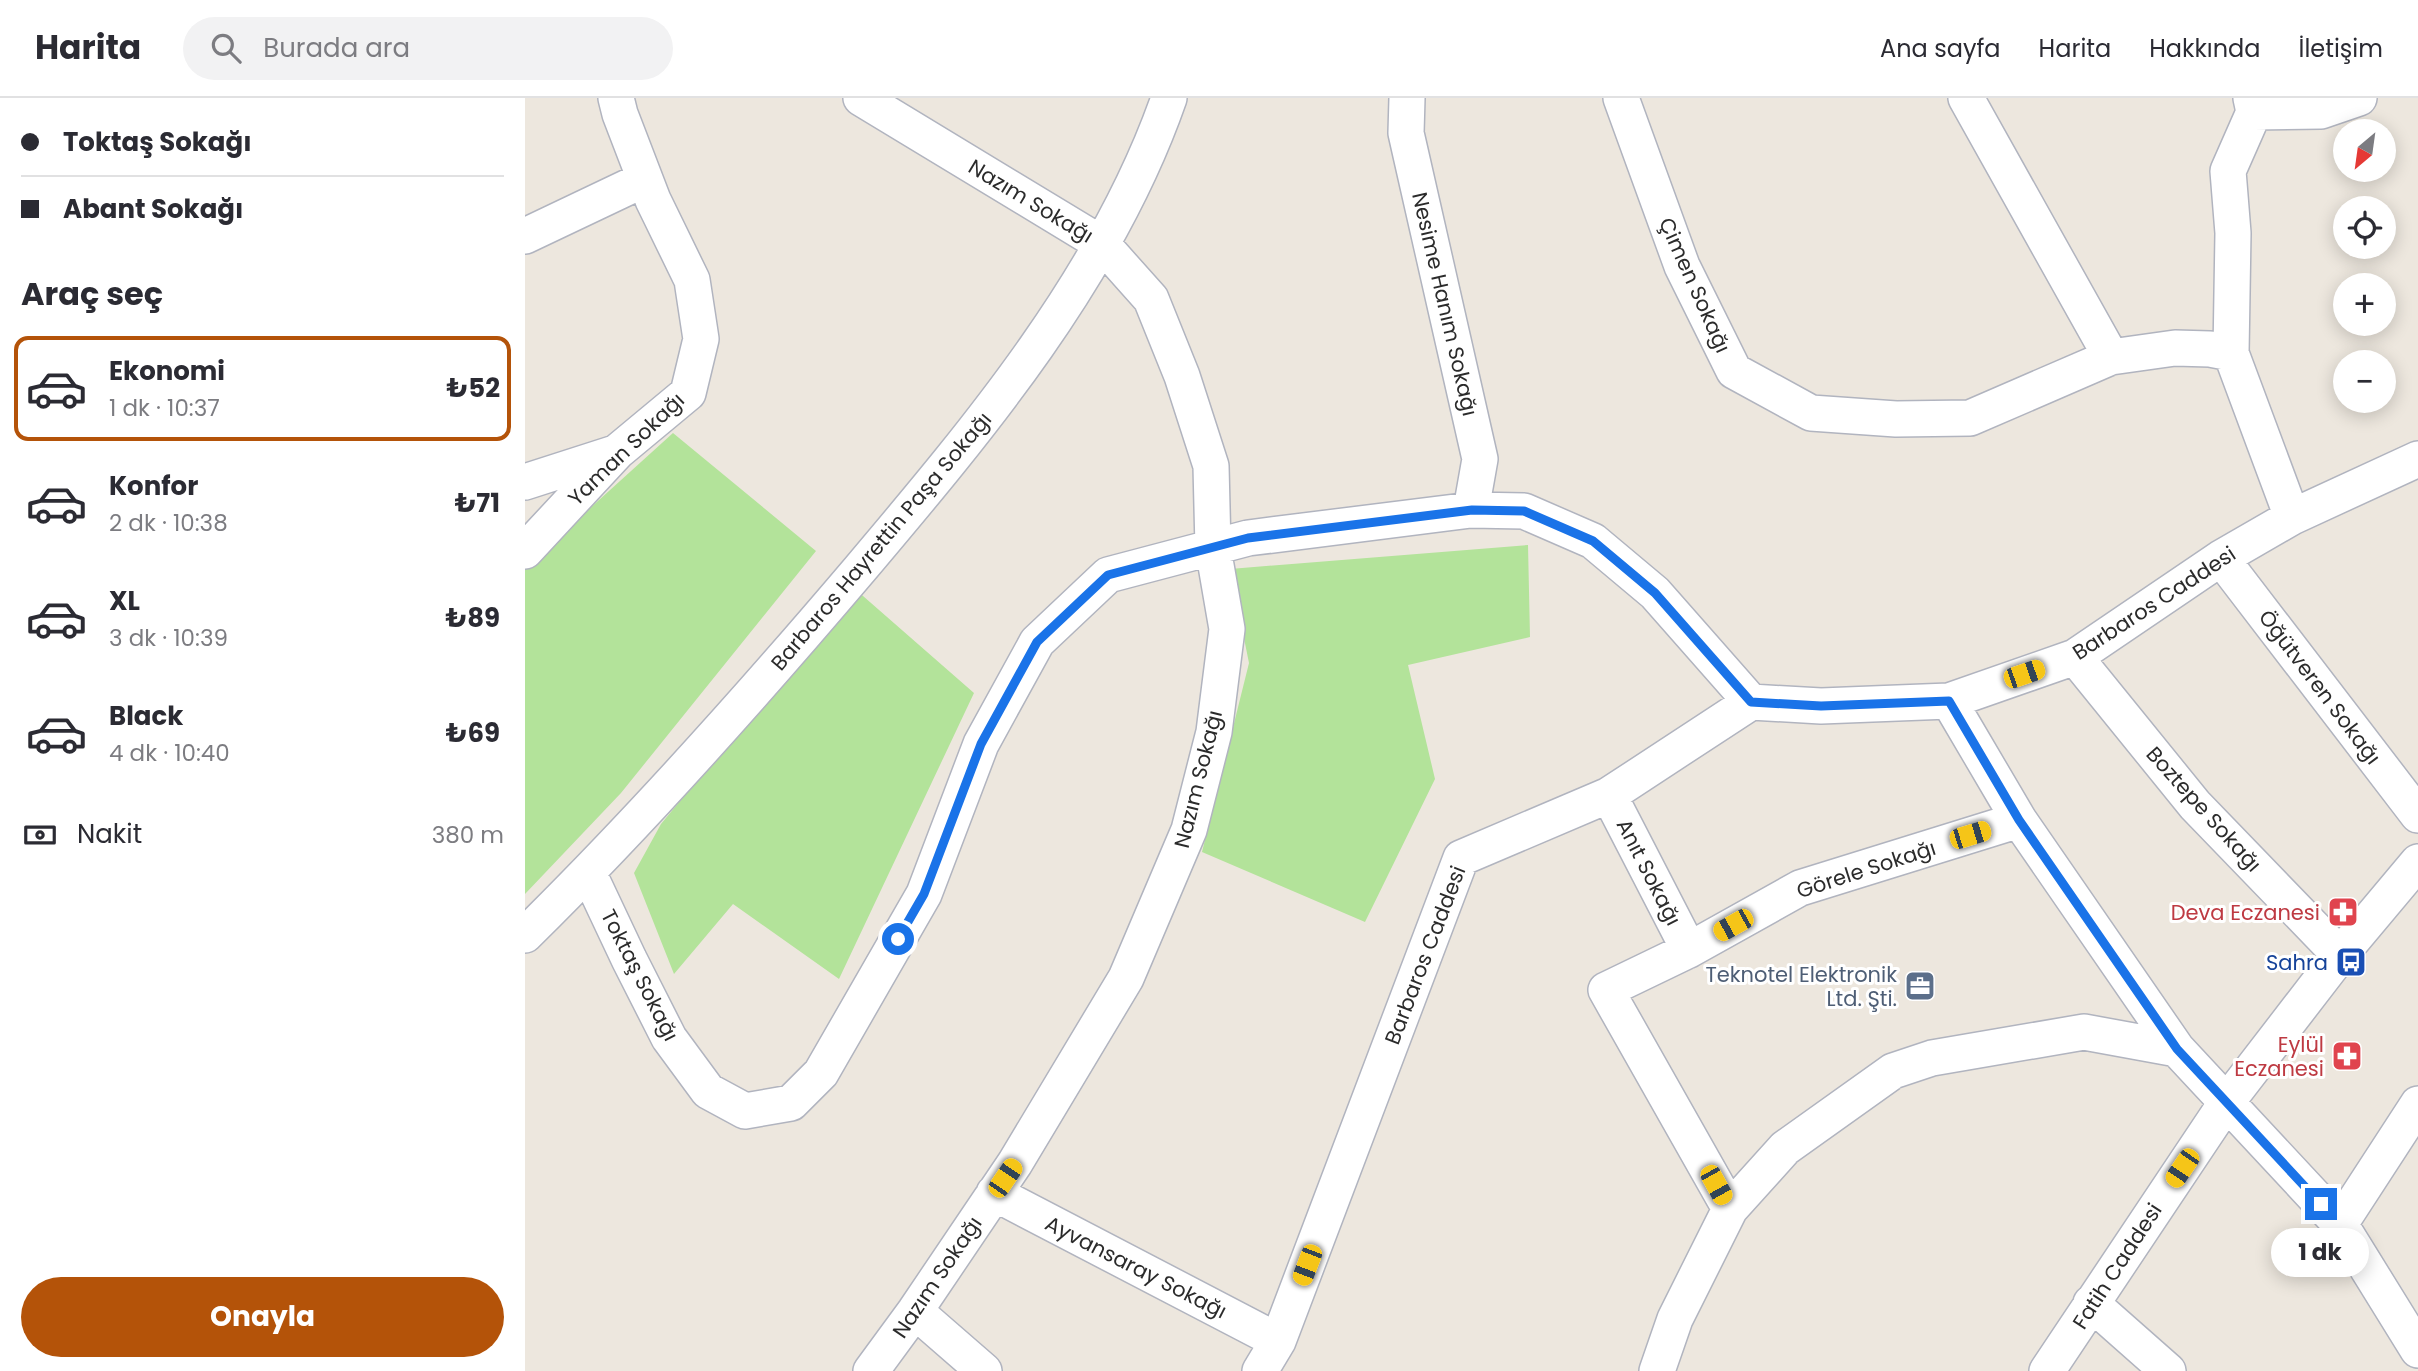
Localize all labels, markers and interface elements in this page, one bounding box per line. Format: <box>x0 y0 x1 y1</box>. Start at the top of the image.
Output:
search box <box>183 17 673 80</box>
text: Harita <box>35 24 141 71</box>
icon: search <box>207 29 245 67</box>
text: Burada ara <box>263 30 410 66</box>
text: Ana sayfa <box>1880 32 2001 65</box>
text: Harita <box>2039 32 2111 65</box>
text: Hakkında <box>2149 32 2261 65</box>
text: İletişim <box>2299 32 2383 65</box>
north arrow <box>2333 119 2396 182</box>
map controls <box>2333 119 2396 413</box>
text: Toktaş Sokağı <box>63 124 252 160</box>
street label: Nazım Sokağı <box>963 152 1099 250</box>
street label: Nesime Hanım Sokağı <box>1405 189 1485 419</box>
text: Abant Sokağı <box>63 191 243 227</box>
button: locate <box>2333 196 2396 259</box>
street label: Çimen Sokağı <box>1652 213 1738 357</box>
text: Araç seç <box>21 271 163 316</box>
button: + <box>2333 273 2396 336</box>
button: − <box>2333 350 2396 413</box>
text: Ekonomi <box>109 353 225 389</box>
icon: car <box>25 357 88 420</box>
text: ₺52 <box>447 370 500 406</box>
street label: Yaman Sokağı <box>561 386 691 512</box>
text: 1 dk · 10:37 <box>109 392 220 424</box>
street label: Barbaros Hayrettin Paşa Sokağı <box>764 406 998 676</box>
text: Konfor <box>109 468 198 504</box>
icon: car <box>25 472 88 535</box>
text: ₺71 <box>455 485 500 521</box>
text: 2 dk · 10:38 <box>109 507 228 539</box>
street label: Barbaros Caddesi <box>2067 539 2241 667</box>
text: XL <box>109 583 140 619</box>
icon: car <box>25 587 88 650</box>
text: ₺89 <box>445 600 500 636</box>
street label: Öğütveren Sokağı <box>2252 604 2388 770</box>
text: 3 dk · 10:39 <box>109 622 228 654</box>
car <box>2001 657 2048 691</box>
text: Black <box>109 698 183 734</box>
icon: car <box>25 702 88 765</box>
street label: Nazım Sokağı <box>1167 707 1229 851</box>
text: ₺69 <box>446 715 500 751</box>
text: 4 dk · 10:40 <box>109 737 230 769</box>
street label: Boztepe Sokağı <box>2140 740 2268 878</box>
street label: Anıt Sokağı <box>1610 814 1688 930</box>
icon: cash <box>21 816 59 854</box>
text: Nakit <box>77 816 142 852</box>
text: 380 m <box>432 819 504 851</box>
car <box>1947 819 1994 851</box>
street label: Görele Sokağı <box>1793 833 1939 905</box>
street label: Barbaros Caddesi <box>1378 862 1472 1048</box>
pharmacy icon: Deva Eczanesi <box>2326 895 2360 929</box>
place label: Deva Eczanesi <box>2171 898 2320 927</box>
street label: Toktaş Sokağı <box>594 904 686 1046</box>
car <box>1710 906 1757 944</box>
route start <box>882 923 914 955</box>
bus stop icon: Sahra <box>2334 945 2368 979</box>
place label: Sahra <box>2266 948 2328 977</box>
place label: Teknotel Elektronik Ltd. Şti. <box>1705 960 1897 1013</box>
office icon: Teknotel Elektronik Ltd. Şti. <box>1903 969 1937 1003</box>
place label: Eylül Eczanesi <box>2234 1030 2324 1083</box>
pharmacy icon: Eylül Eczanesi <box>2330 1039 2364 1073</box>
car <box>2162 1145 2203 1191</box>
car <box>985 1155 1026 1201</box>
car <box>1697 1162 1736 1208</box>
route end <box>2305 1188 2337 1220</box>
street label: Fatih Caddesi <box>2065 1197 2169 1335</box>
street label: Ayvansaray Sokağı <box>1040 1209 1232 1325</box>
street label: Nazım Sokağı <box>886 1210 988 1344</box>
callout: 1 dk <box>2272 1228 2370 1278</box>
text: 1 dk <box>2298 1236 2342 1268</box>
car <box>1290 1242 1325 1288</box>
button: Onayla <box>21 1277 504 1357</box>

